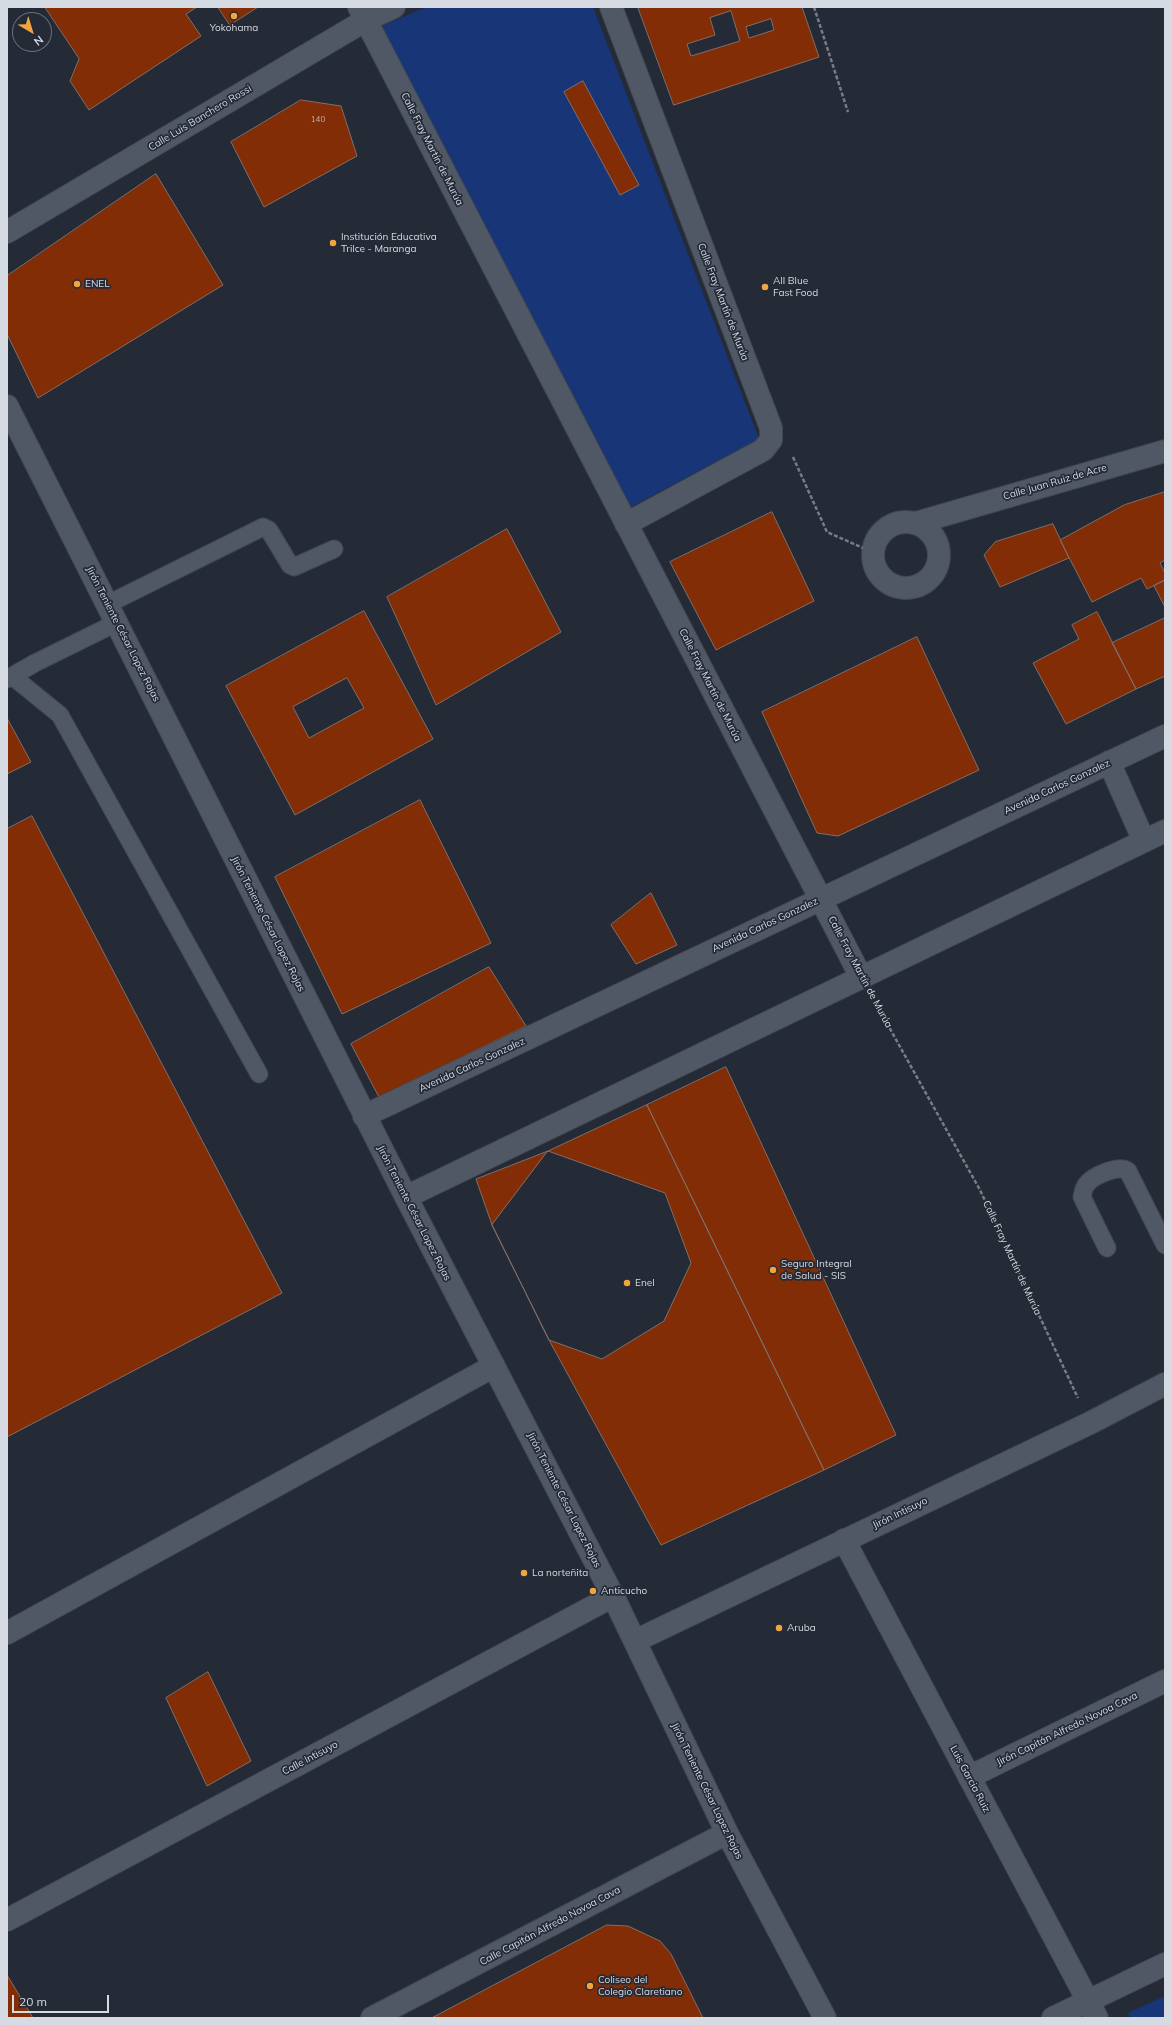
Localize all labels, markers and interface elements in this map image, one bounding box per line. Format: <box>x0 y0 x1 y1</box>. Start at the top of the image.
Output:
marker: Yokohama <box>229 11 239 21</box>
north arrow <box>12 12 52 52</box>
place label: Yokohama <box>210 22 258 34</box>
text: N <box>31 33 46 49</box>
street label: Calle Luis Banchero Rossi <box>146 82 254 154</box>
street label: Calle Fray Martín de Murúa <box>398 91 466 207</box>
house number: 140 <box>311 115 325 125</box>
place label: Institución Educativa Trilce - Maranga <box>341 231 437 254</box>
marker: Institución Educativa Trilce - Maranga <box>328 238 338 248</box>
street label: Calle Fray Martín de Murúa <box>695 241 751 363</box>
place label: All Blue Fast Food <box>773 275 818 298</box>
place label: ENEL <box>85 278 110 290</box>
marker: ENEL <box>72 279 82 289</box>
marker: All Blue Fast Food <box>760 282 770 292</box>
street label: Calle Juan Ruiz de Acre <box>1002 461 1108 503</box>
street label: Jirón Teniente César Lopez Rojas <box>83 564 163 704</box>
street label: Calle Fray Martín de Murúa <box>676 627 744 743</box>
street label: Avenida Carlos Gonzalez <box>1002 757 1112 817</box>
street label: Jirón Teniente César Lopez Rojas <box>228 854 308 994</box>
street label: Avenida Carlos Gonzalez <box>710 895 820 955</box>
street label: Calle Fray Martín de Murúa <box>825 914 895 1030</box>
street label: Avenida Carlos Gonzalez <box>417 1035 527 1095</box>
street label: Jirón Teniente César Lopez Rojas <box>374 1143 454 1283</box>
street label: Calle Fray Martín de Murúa <box>980 1199 1044 1317</box>
place label: Seguro Integral de Salud - SIS <box>781 1258 852 1282</box>
marker: Seguro Integral de Salud - SIS <box>768 1265 778 1275</box>
place label: Enel <box>635 1277 655 1289</box>
marker: Enel <box>622 1278 632 1288</box>
street label: Jirón Teniente César Lopez Rojas <box>524 1430 604 1570</box>
street label: Jirón Intisuyo <box>871 1495 929 1531</box>
place label: La norteñita <box>532 1567 588 1579</box>
marker: La norteñita <box>519 1568 529 1578</box>
place label: Anticucho <box>601 1585 647 1597</box>
marker: Anticucho <box>588 1586 598 1596</box>
place label: Aruba <box>787 1622 816 1634</box>
marker: Aruba <box>774 1623 784 1633</box>
street label: Jirón Capitán Alfredo Novoa Cava <box>995 1690 1139 1768</box>
street label: Jirón Teniente César Lopez Rojas <box>669 1721 745 1861</box>
street label: Calle Intisuyo <box>280 1738 340 1778</box>
street label: Luis Garcia Ruiz <box>947 1743 993 1815</box>
street label: Calle Capitán Alfredo Novoa Cava <box>478 1884 622 1968</box>
place label: Coliseo del Colegio Claretiano <box>598 1974 682 1998</box>
marker: Coliseo del Colegio Claretiano <box>585 1981 595 1991</box>
scale bar <box>14 1987 111 2013</box>
text: 20 m <box>19 1994 47 2009</box>

